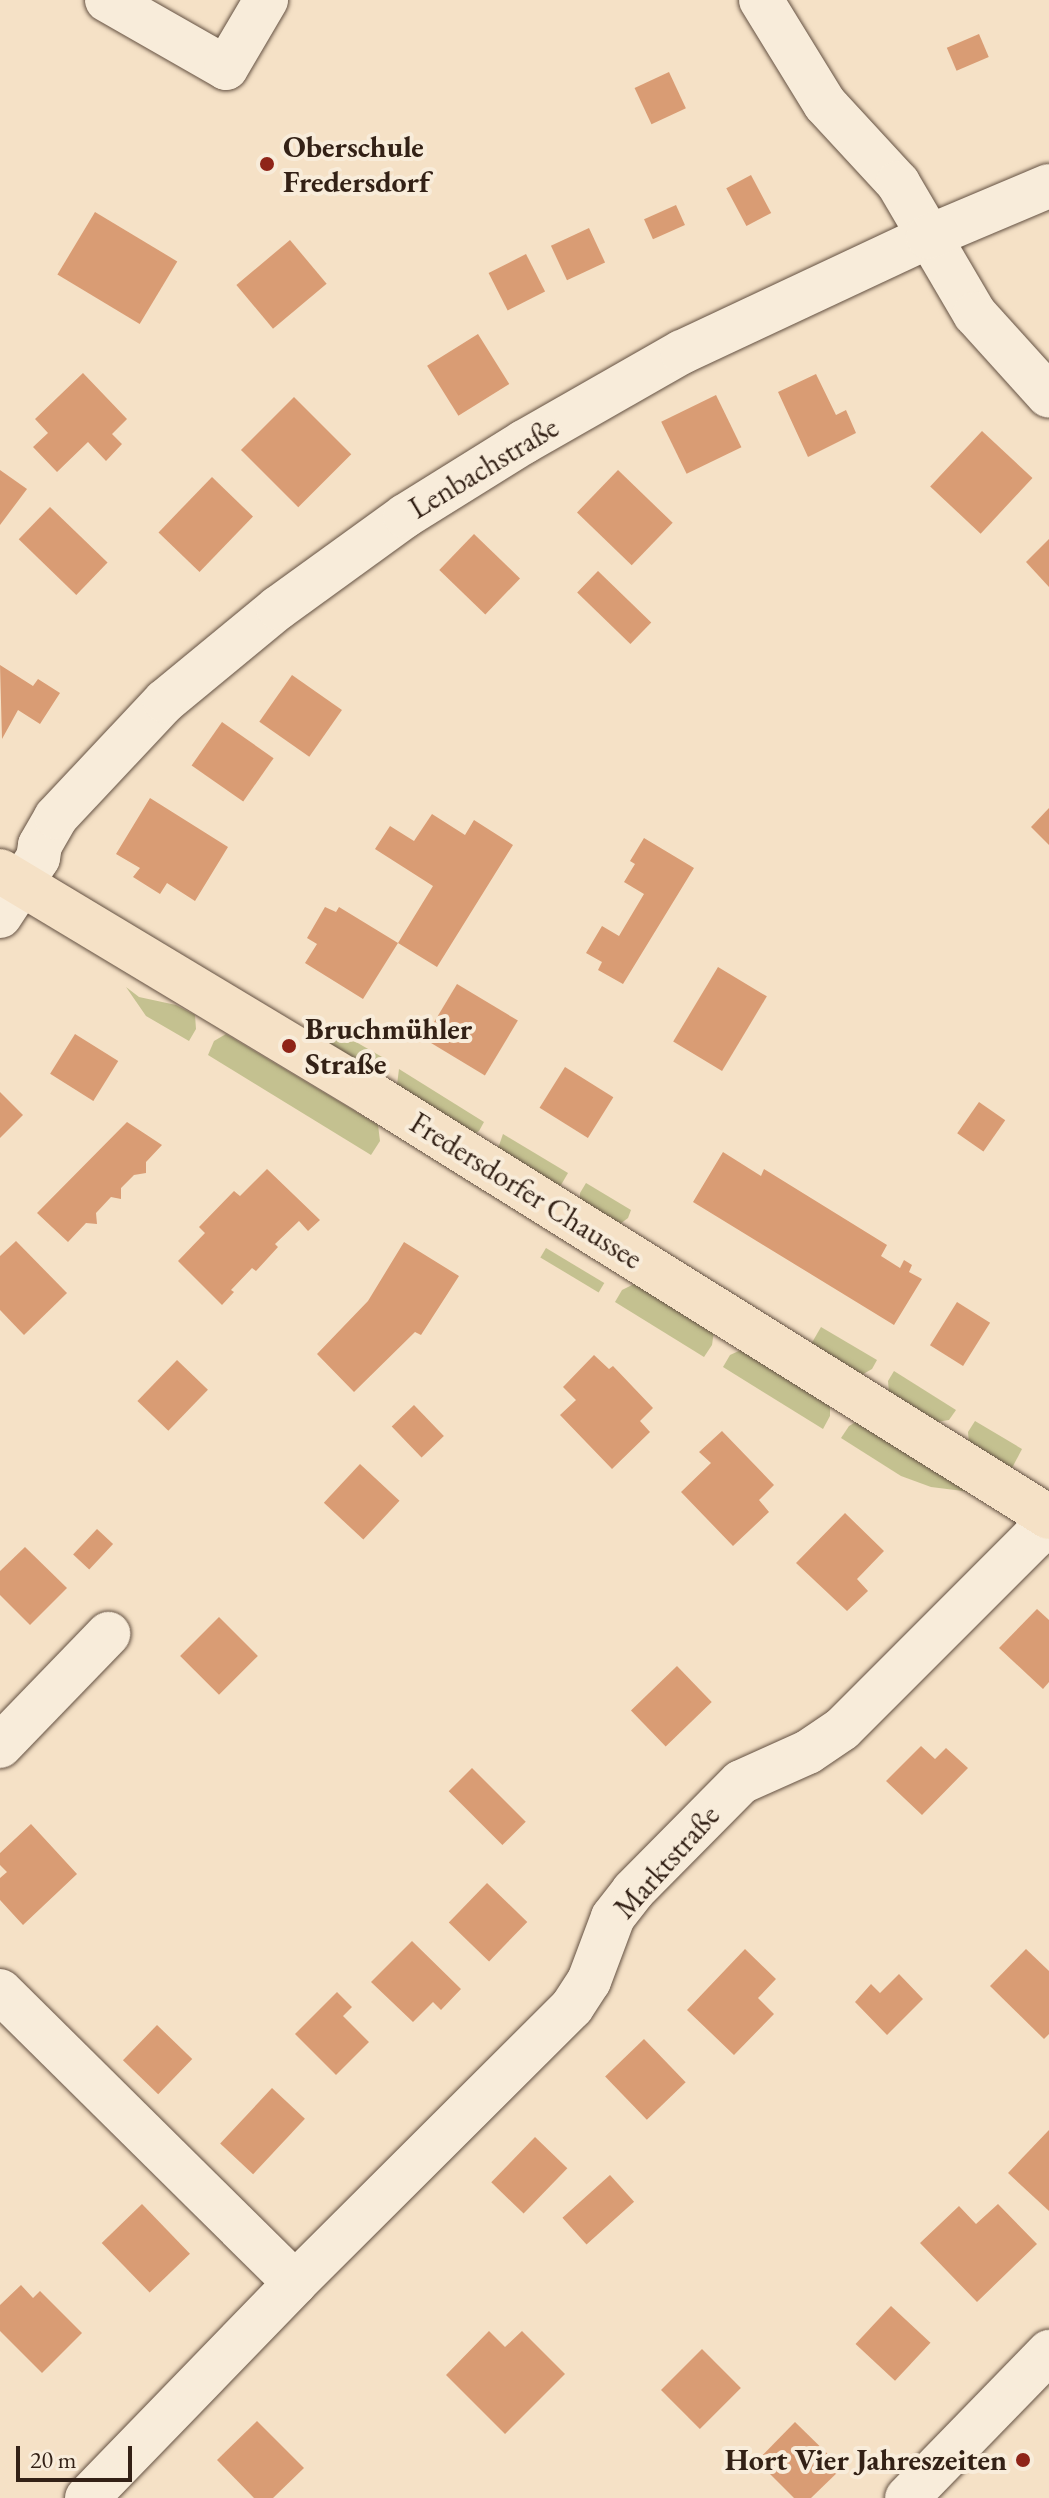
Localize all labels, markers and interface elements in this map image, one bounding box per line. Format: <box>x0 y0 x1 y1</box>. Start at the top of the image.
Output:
place label: Oberschule Fredersdorf <box>283 129 430 200</box>
marker: Oberschule Fredersdorf <box>258 155 276 173</box>
street label: Lenbachstraße <box>403 409 565 527</box>
place label: Bruchmühler Straße <box>305 1011 472 1082</box>
marker: Bruchmühler Straße <box>280 1037 298 1055</box>
street label: Fredersdorfer Chaussee <box>403 1105 649 1277</box>
street label: Marktstraße <box>607 1798 727 1926</box>
scale bar <box>20 2430 136 2480</box>
place label: Hort Vier Jahreszeiten <box>725 2442 1007 2478</box>
text: 20 m <box>30 2444 77 2475</box>
marker: Hort Vier Jahreszeiten <box>1014 2451 1032 2469</box>

